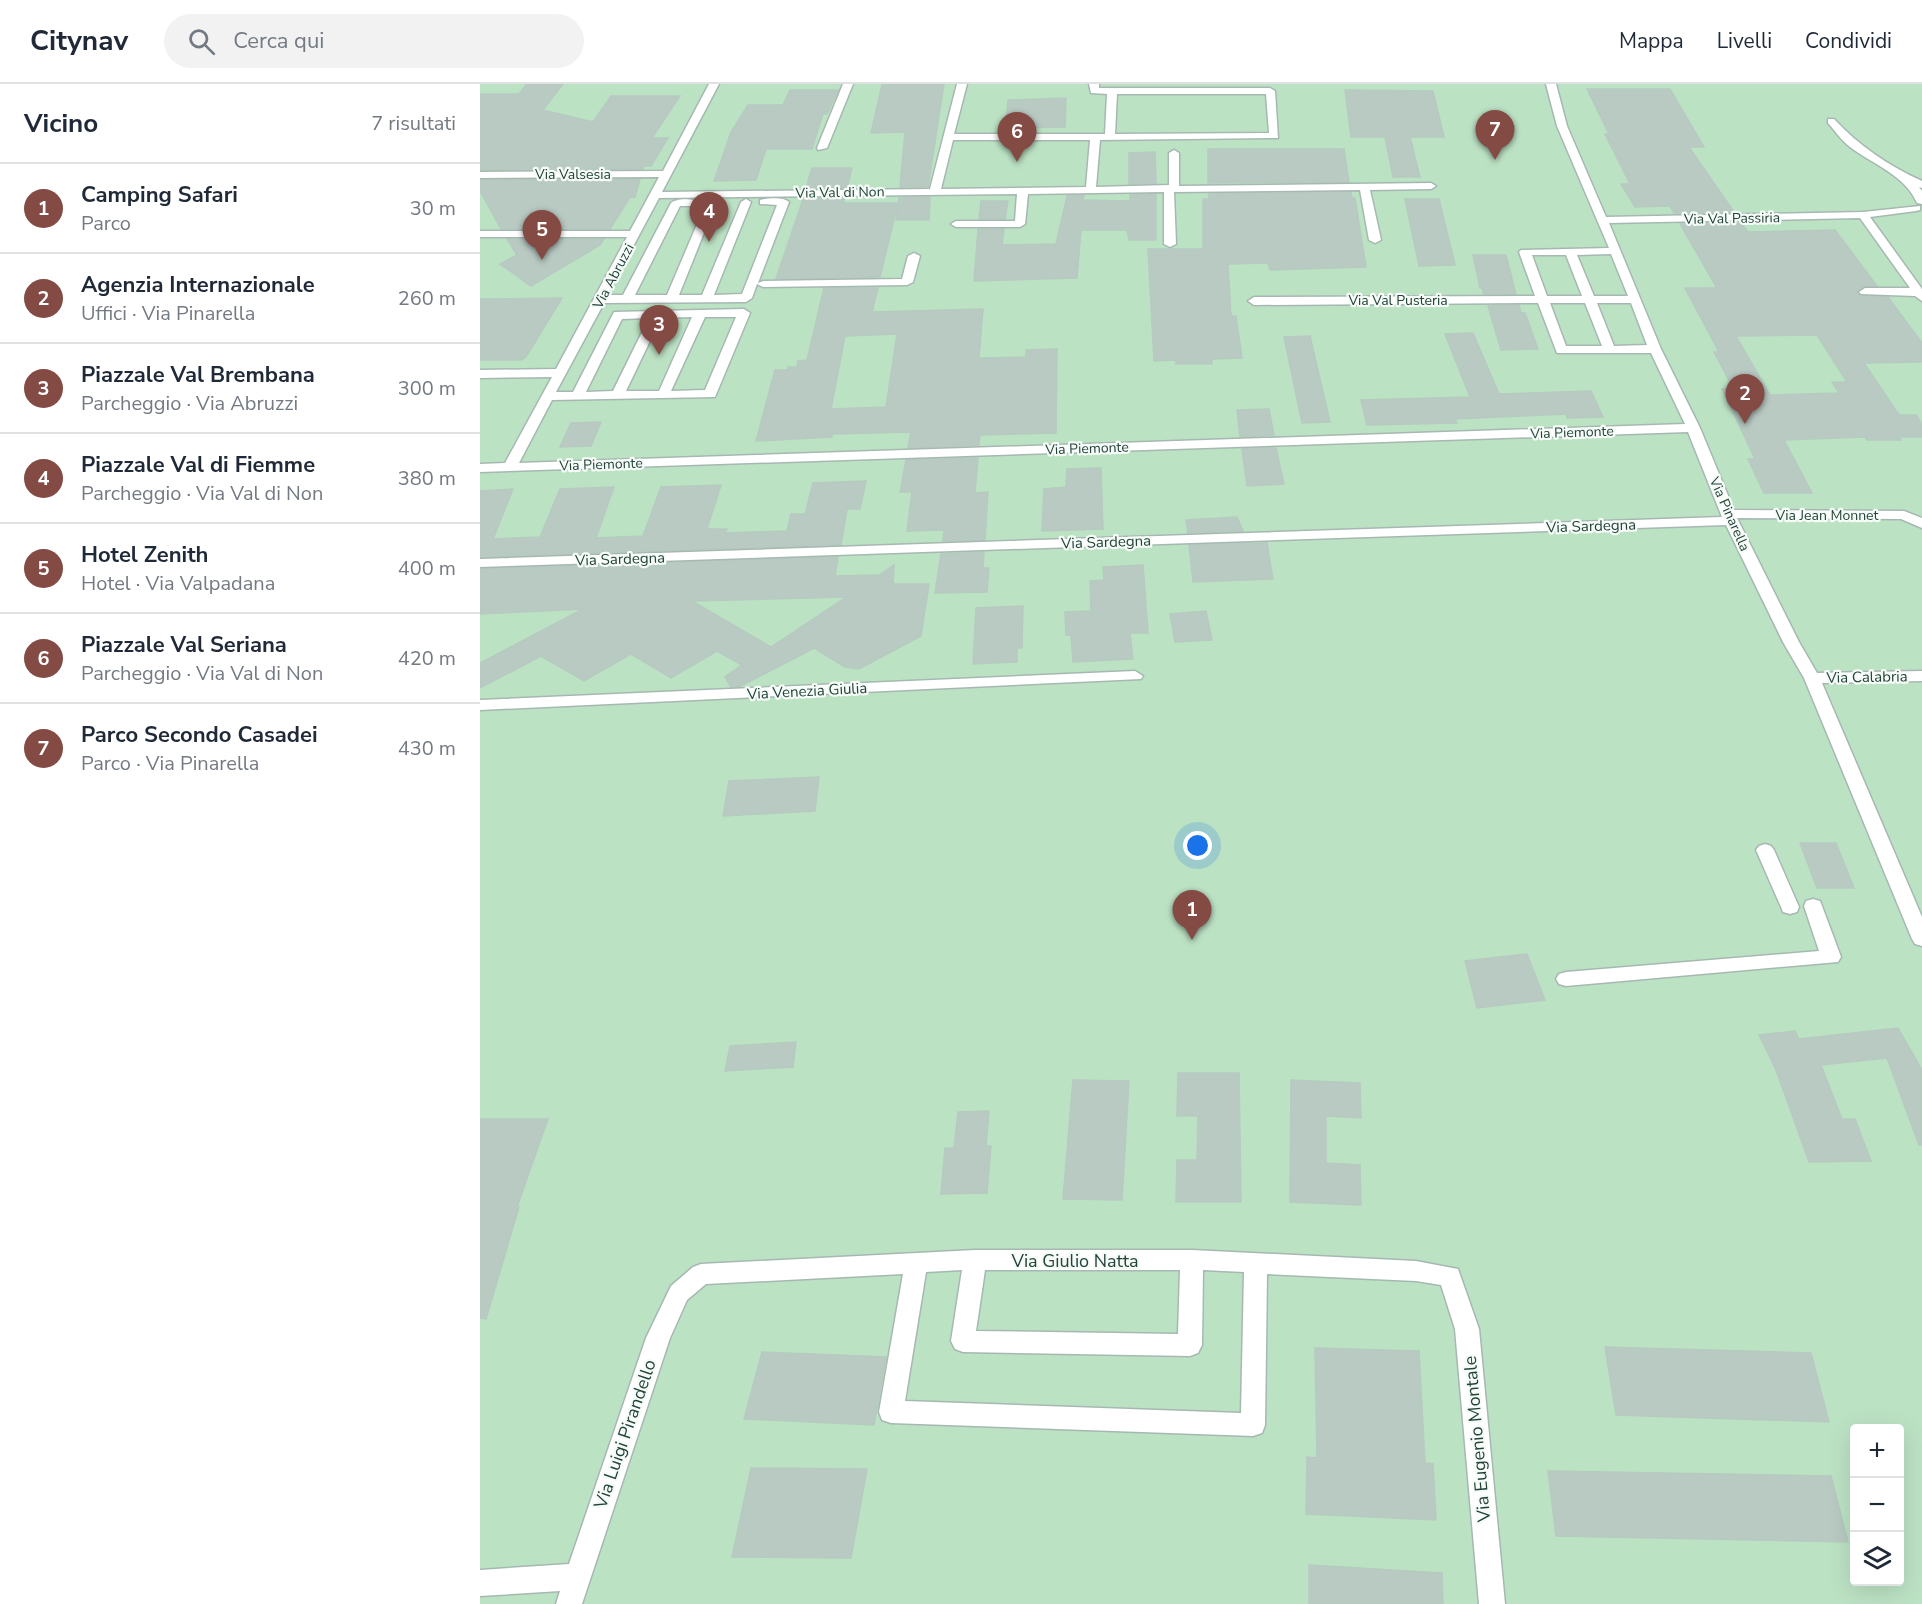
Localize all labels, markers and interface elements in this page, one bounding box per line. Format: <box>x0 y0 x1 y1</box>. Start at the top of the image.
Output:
search box <box>164 14 584 68</box>
text: Citynav <box>30 22 128 60</box>
icon: search <box>185 25 218 58</box>
text: Cerca qui <box>233 26 324 56</box>
text: Mappa <box>1619 27 1684 55</box>
text: Livelli <box>1717 27 1772 55</box>
text: Condividi <box>1805 27 1892 55</box>
text: Vicino <box>24 106 98 141</box>
text: 7 risultati <box>371 110 456 137</box>
pin: 7 <box>1476 110 1514 160</box>
pin: 6 <box>998 112 1036 162</box>
street label: Via Valsesia <box>534 165 611 184</box>
text: Camping Safari <box>81 180 238 210</box>
street label: Via Val di Non <box>794 182 885 203</box>
pin: 4 <box>690 192 728 242</box>
text: 1 <box>38 195 50 222</box>
text: 30 m <box>410 195 456 222</box>
street label: Via Val Passiria <box>1683 208 1780 229</box>
text: Parco <box>81 210 131 237</box>
pin: 5 <box>522 210 562 260</box>
street label: Via Abruzzi <box>588 240 639 313</box>
text: Agenzia Internazionale <box>81 270 315 300</box>
text: 2 <box>38 285 50 312</box>
text: 260 m <box>398 285 456 312</box>
street label: Via Val Pusteria <box>1347 291 1448 310</box>
text: Uffici · Via Pinarella <box>81 300 255 327</box>
pin: 3 <box>640 306 678 355</box>
text: Piazzale Val Brembana <box>81 360 315 390</box>
pin: 2 <box>1726 374 1764 424</box>
text: 3 <box>38 375 50 402</box>
text: 300 m <box>398 375 456 402</box>
text: Parcheggio · Via Abruzzi <box>81 390 298 417</box>
street label: Via Piemonte <box>1529 422 1614 443</box>
street label: Via Piemonte <box>1044 438 1129 459</box>
text: Piazzale Val di Fiemme <box>81 450 315 480</box>
street label: Via Piemonte <box>558 454 643 475</box>
text: 4 <box>38 465 50 492</box>
text: 380 m <box>398 465 456 492</box>
street label: Via Pinarella <box>1704 473 1754 554</box>
text: Parcheggio · Via Val di Non <box>81 480 323 507</box>
street label: Via Jean Monnet <box>1775 506 1879 525</box>
street label: Via Sardegna <box>1545 514 1636 538</box>
street label: Via Sardegna <box>1060 530 1151 554</box>
text: Hotel Zenith <box>81 540 209 570</box>
street label: Via Sardegna <box>574 547 665 571</box>
text: 5 <box>38 555 50 582</box>
text: 400 m <box>398 555 456 582</box>
text: Hotel · Via Valpadana <box>81 570 275 597</box>
text: Piazzale Val Seriana <box>81 630 287 660</box>
text: 6 <box>38 645 50 672</box>
text: 420 m <box>398 645 456 672</box>
text: Parcheggio · Via Val di Non <box>81 660 323 687</box>
street label: Via Calabria <box>1825 666 1908 688</box>
street label: Via Venezia Giulia <box>745 678 868 704</box>
text: Parco Secondo Casadei <box>81 720 318 750</box>
text: 7 <box>38 735 50 762</box>
text: 430 m <box>398 735 456 762</box>
text: Parco · Via Pinarella <box>81 750 259 777</box>
your location <box>1183 831 1212 860</box>
pin: 1 <box>1172 890 1212 940</box>
street label: Via Giulio Natta <box>1011 1249 1139 1273</box>
street label: Via Eugenio Montale <box>1458 1355 1496 1524</box>
street label: Via Luigi Pirandello <box>588 1356 662 1513</box>
map controls <box>1850 1424 1904 1586</box>
button: + <box>1850 1424 1904 1478</box>
button: − <box>1850 1478 1904 1532</box>
button: layers <box>1850 1532 1904 1586</box>

